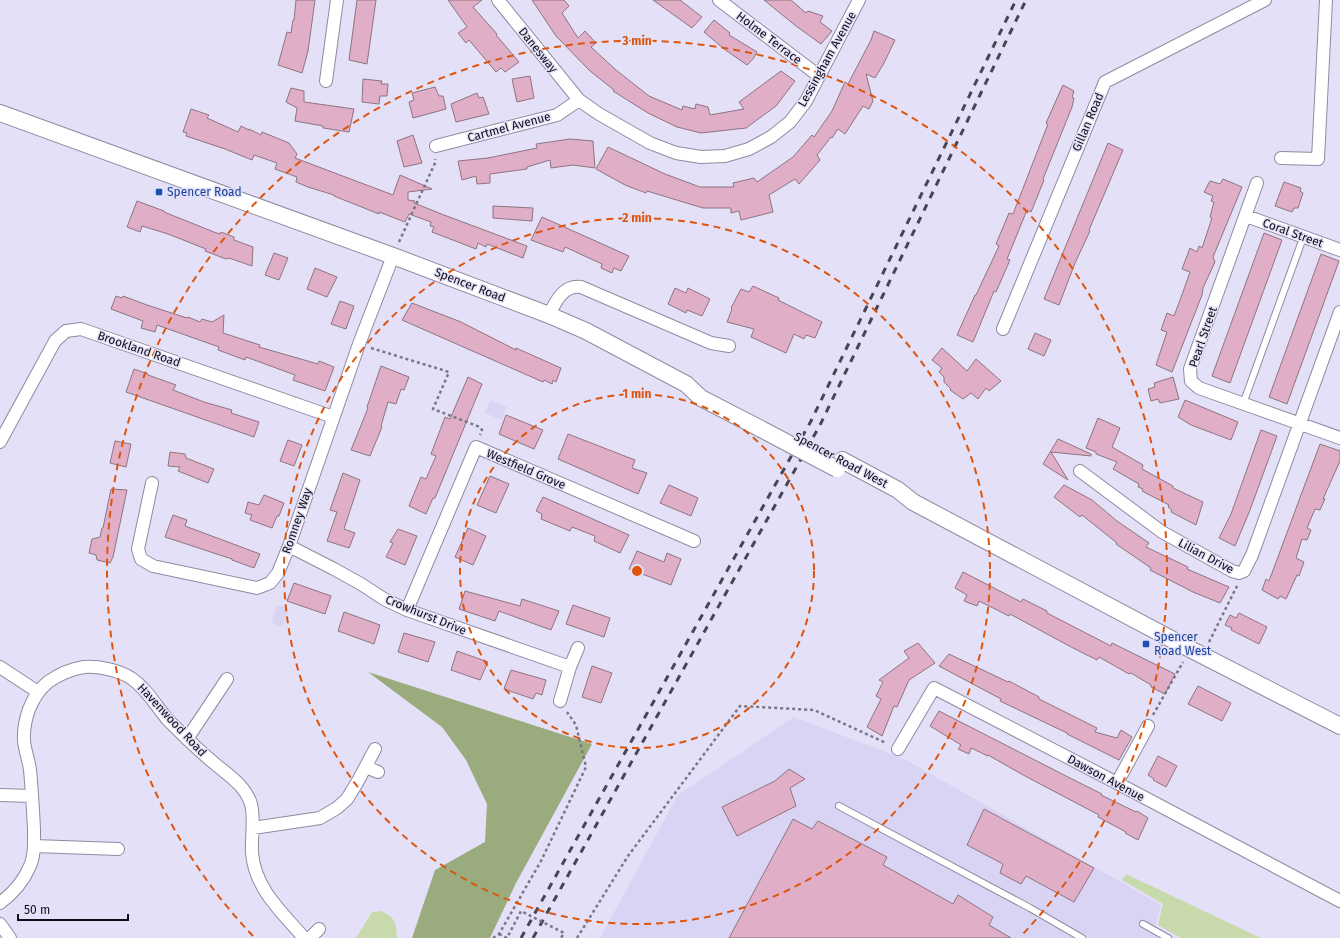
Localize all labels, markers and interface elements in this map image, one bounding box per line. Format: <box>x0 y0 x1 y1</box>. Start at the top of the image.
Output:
street label: Holme Terrace <box>734 9 804 67</box>
street label: Lessingham Avenue <box>795 9 859 109</box>
street label: Danesway <box>516 25 560 75</box>
text: 3 min <box>621 34 652 48</box>
street label: Gillan Road <box>1069 91 1107 153</box>
street label: Cartmel Avenue <box>466 109 552 145</box>
place label: Spencer Road <box>167 185 242 199</box>
marker: Spencer Road <box>154 187 164 197</box>
text: 2 min <box>622 211 652 225</box>
street label: Coral Street <box>1261 216 1326 251</box>
street label: Spencer Road <box>433 265 507 305</box>
street label: Pearl Street <box>1186 304 1220 369</box>
street label: Brookland Road <box>96 328 182 370</box>
text: 1 min <box>623 387 651 401</box>
street label: Spencer Road West <box>792 429 891 491</box>
street label: Westfield Grove <box>484 446 568 492</box>
street label: Romney Way <box>279 486 315 556</box>
street label: Lilian Drive <box>1176 535 1236 577</box>
centre of rings <box>630 564 644 578</box>
street label: Crowhurst Drive <box>383 592 469 638</box>
place label: Spencer Road West <box>1154 630 1212 658</box>
marker: Spencer Road West <box>1141 639 1151 649</box>
street label: Havenwood Road <box>135 681 209 759</box>
street label: Dawson Avenue <box>1065 752 1147 804</box>
scale bar <box>18 896 128 922</box>
text: 50 m <box>24 903 50 917</box>

